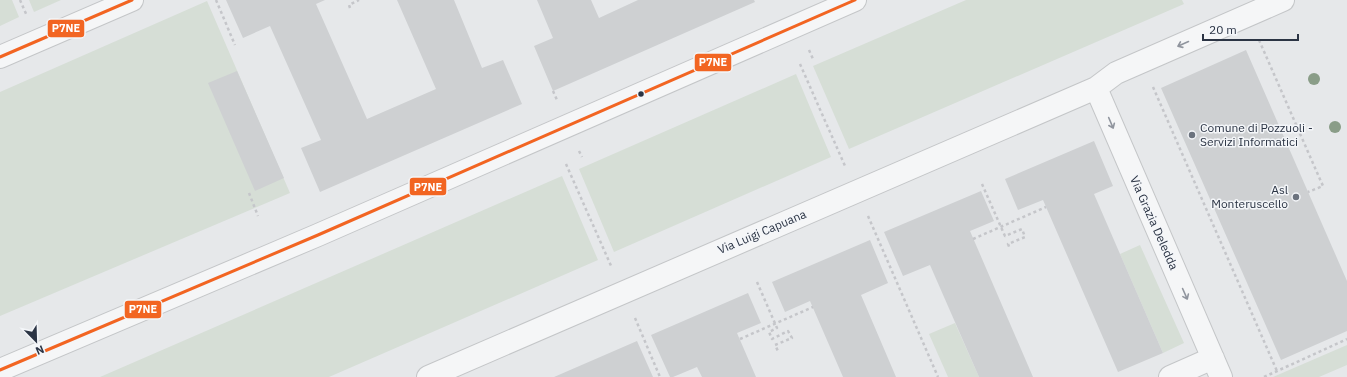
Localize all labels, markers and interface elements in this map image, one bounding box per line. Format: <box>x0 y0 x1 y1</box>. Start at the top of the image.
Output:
scale bar <box>1203 16 1298 42</box>
line badge: P7NE <box>47 19 85 38</box>
text: P7NE <box>52 21 81 35</box>
text: 20 m <box>1209 22 1237 37</box>
one-way arrow <box>1178 41 1190 48</box>
line badge: P7NE <box>694 53 732 72</box>
text: P7NE <box>699 55 728 69</box>
unlabelled marker <box>636 89 646 99</box>
one-way arrow <box>1108 117 1115 129</box>
place label: Comune di Pozzuoli - Servizi Informatici <box>1200 120 1313 149</box>
marker: Comune di Pozzuoli - Servizi Informatici <box>1187 130 1197 140</box>
street label: Via Grazia Deledda <box>1127 173 1182 273</box>
line badge: P7NE <box>409 177 447 196</box>
text: P7NE <box>414 180 443 194</box>
place label: Asl Monteruscello <box>1211 182 1288 211</box>
marker: Asl Monteruscello <box>1291 192 1301 202</box>
street label: Via Luigi Capuana <box>715 206 809 257</box>
one-way arrow <box>1182 288 1189 300</box>
line badge: P7NE <box>124 300 162 319</box>
text: P7NE <box>129 302 158 316</box>
north arrow <box>16 321 56 361</box>
text: N <box>33 342 46 358</box>

